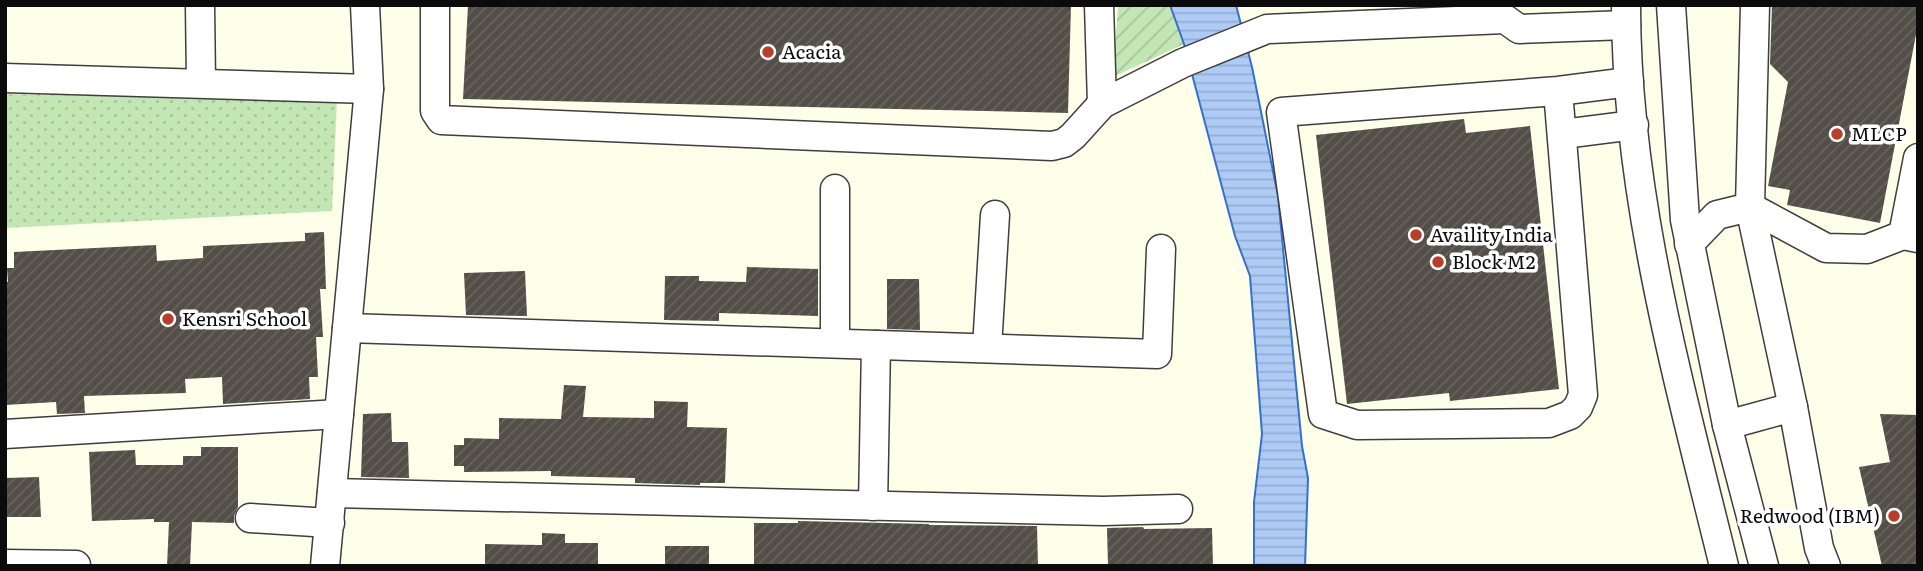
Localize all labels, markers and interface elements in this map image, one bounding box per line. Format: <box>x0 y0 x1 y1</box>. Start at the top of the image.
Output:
place label: Acacia <box>782 37 842 65</box>
marker: Acacia <box>760 44 776 60</box>
place label: MLCP <box>1851 119 1907 147</box>
marker: MLCP <box>1829 126 1845 142</box>
place label: Availity India <box>1430 220 1553 248</box>
marker: Availity India <box>1408 227 1424 243</box>
place label: Block M2 <box>1452 247 1535 275</box>
marker: Block M2 <box>1430 254 1446 270</box>
place label: Kensri School <box>182 304 307 332</box>
marker: Kensri School <box>160 311 176 327</box>
place label: Redwood (IBM) <box>1740 501 1880 529</box>
marker: Redwood (IBM) <box>1886 508 1902 524</box>

